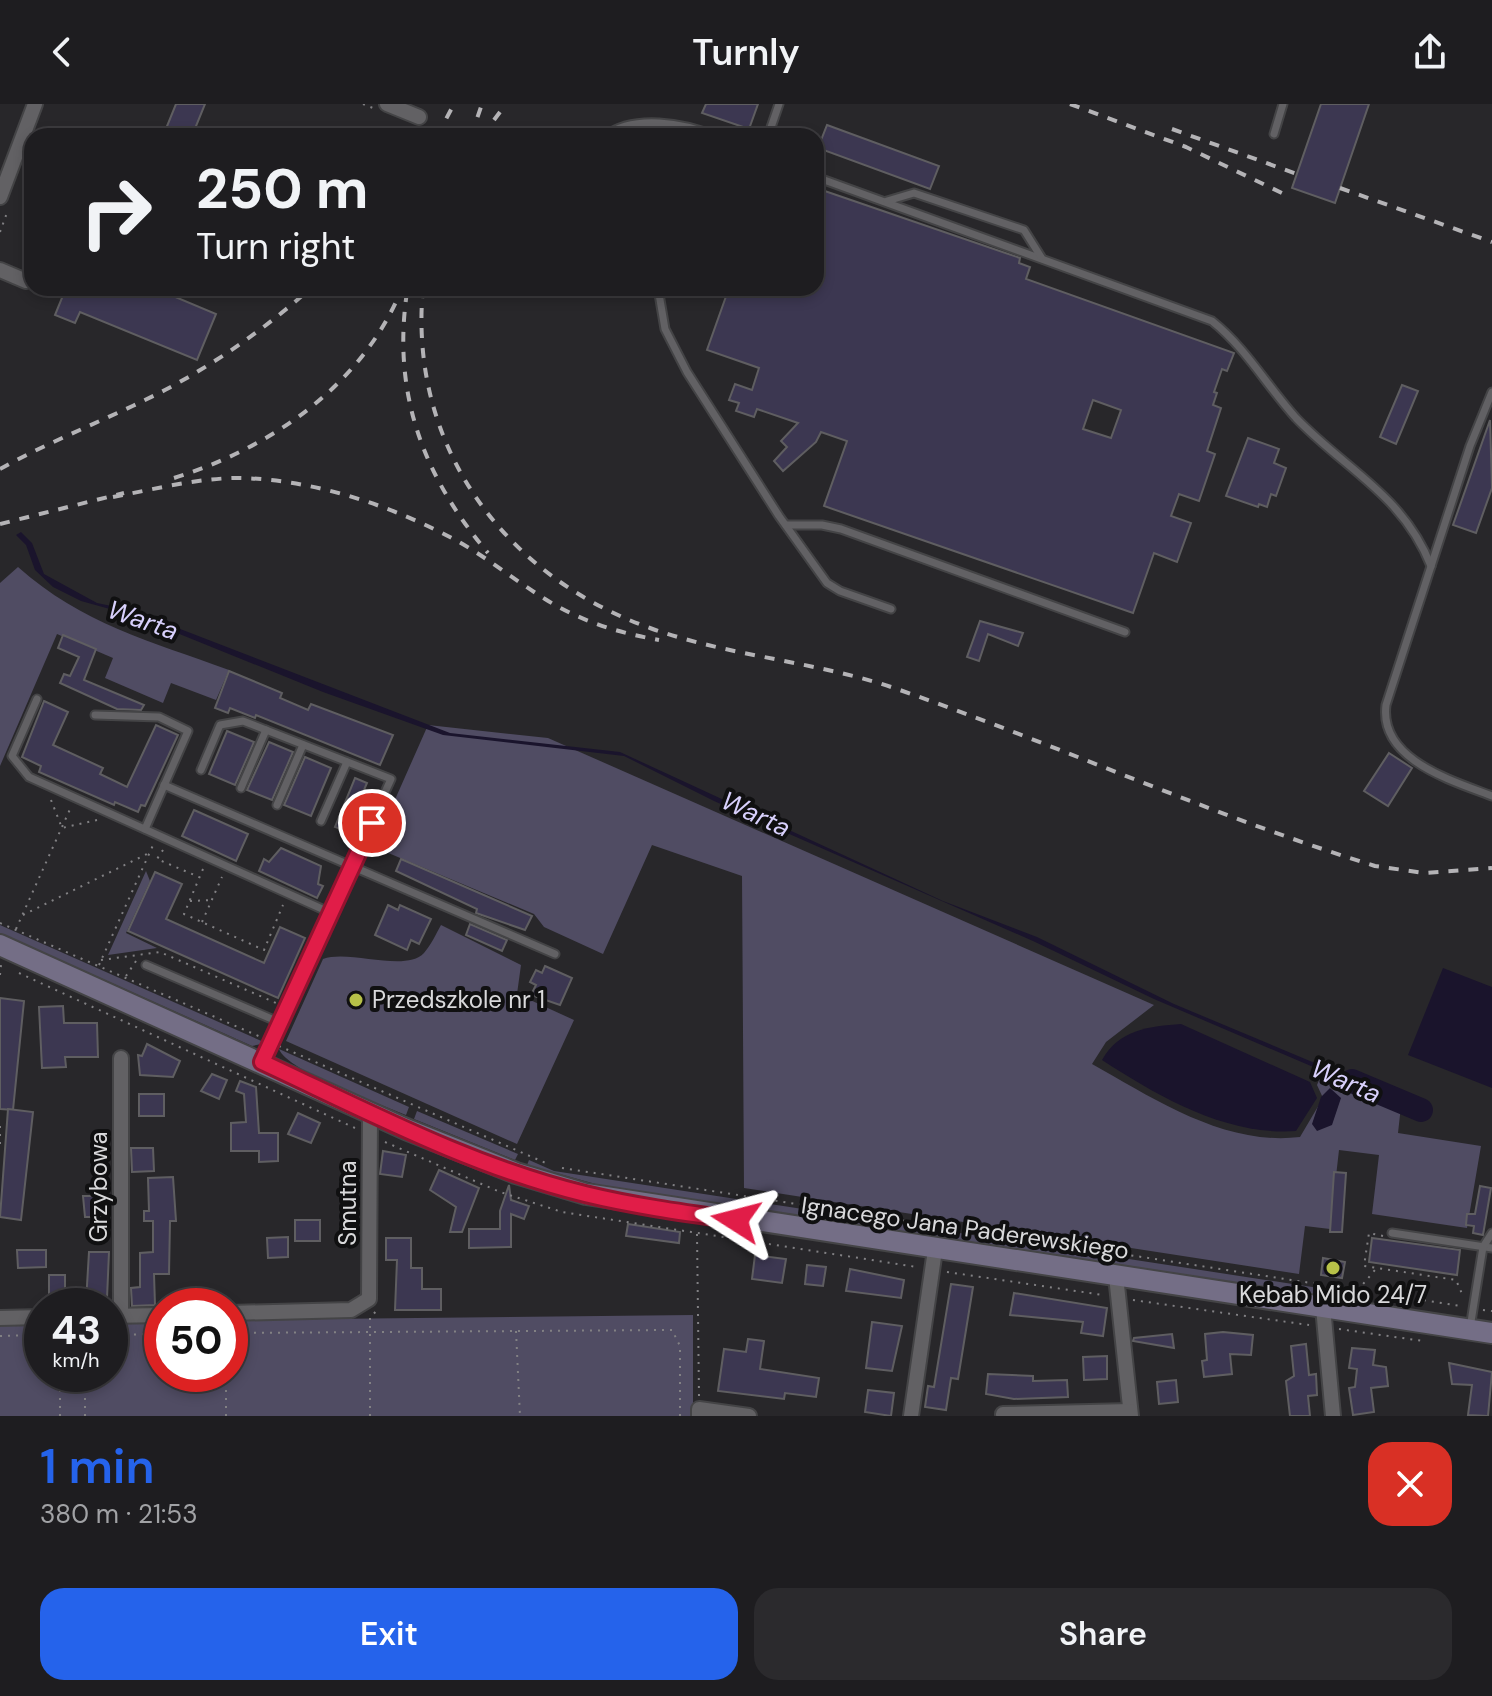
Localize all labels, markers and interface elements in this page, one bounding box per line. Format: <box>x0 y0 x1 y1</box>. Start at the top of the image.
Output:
text: Turnly <box>692 29 800 76</box>
icon: back <box>40 30 84 74</box>
icon: share <box>1408 30 1452 74</box>
text: 250 m <box>196 152 368 225</box>
icon: right <box>64 160 168 264</box>
text: Turn right <box>196 223 355 270</box>
water label: Warta <box>103 592 183 648</box>
water label: Warta <box>716 783 796 845</box>
pin <box>338 789 406 857</box>
icon: arrive <box>350 801 394 845</box>
place label: Przedszkole nr 1 <box>372 984 545 1015</box>
marker: Przedszkole nr 1 <box>347 991 365 1009</box>
water label: Warta <box>1306 1051 1386 1111</box>
street label: Grzybowa <box>83 1131 114 1243</box>
street label: Smutna <box>332 1160 363 1246</box>
position arrow <box>694 1178 778 1262</box>
street label: Ignacego Jana Paderewskiego <box>799 1189 1131 1266</box>
marker: Kebab Mido 24/7 <box>1324 1259 1342 1277</box>
place label: Kebab Mido 24/7 <box>1239 1279 1427 1310</box>
speed limit sign: 50 <box>144 1288 248 1392</box>
text: 43 <box>51 1304 101 1356</box>
text: km/h <box>52 1347 100 1373</box>
text: 1 min <box>40 1435 155 1498</box>
button: close <box>1368 1442 1452 1526</box>
text: 380 m · 21:53 <box>40 1497 198 1531</box>
button: Exit <box>40 1588 738 1680</box>
button: Share <box>754 1588 1452 1680</box>

